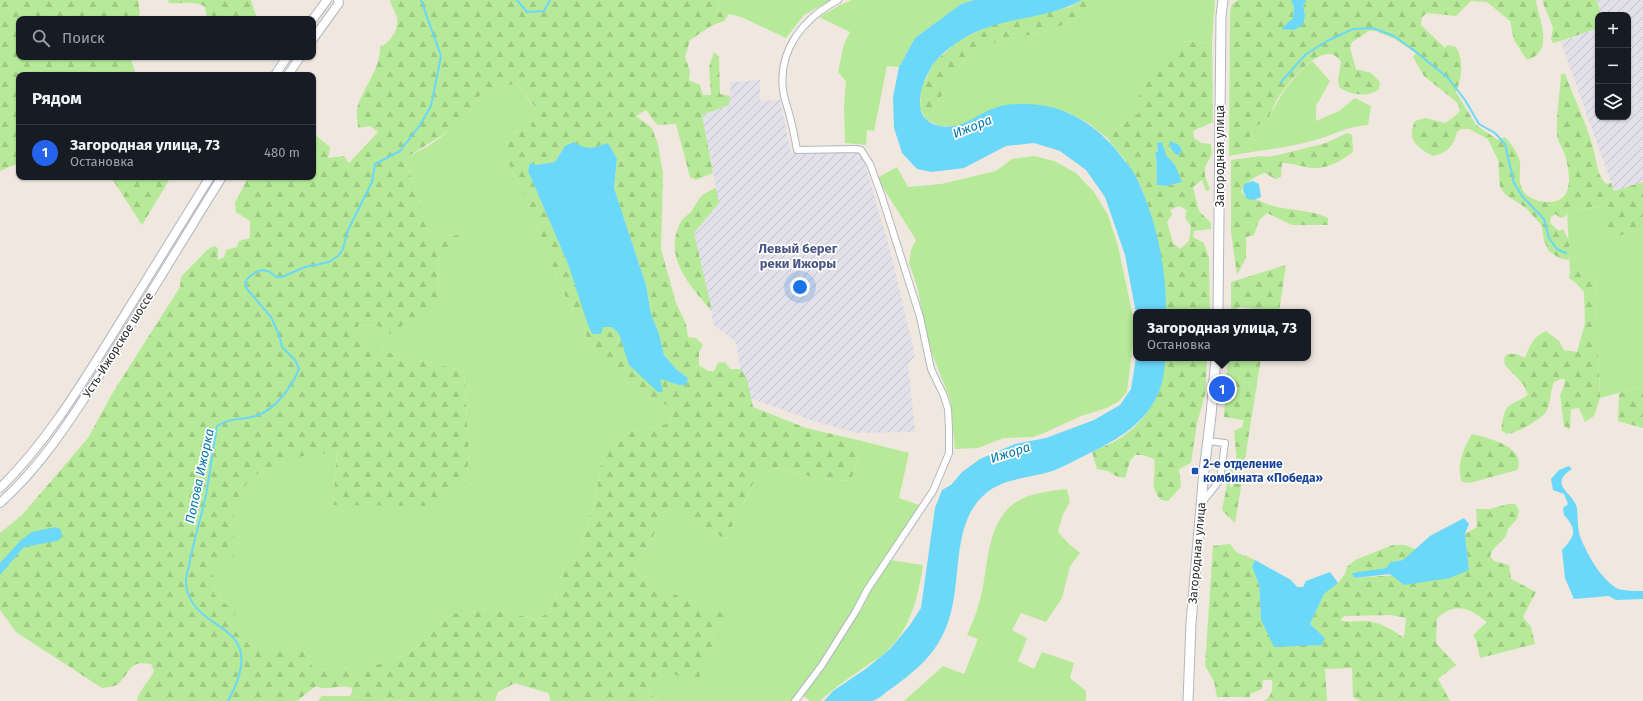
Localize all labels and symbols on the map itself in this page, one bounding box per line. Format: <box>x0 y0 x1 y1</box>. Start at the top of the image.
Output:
street label: Загородная улица <box>1213 105 1227 207</box>
water label: Ижора <box>950 112 994 141</box>
district label: Левый берег реки Ижоры <box>759 241 838 271</box>
your location <box>790 277 810 297</box>
street label: Усть-Ижорское шоссе <box>80 290 156 400</box>
pin: 1 <box>1209 374 1235 404</box>
water label: Попова Ижорка <box>182 427 217 525</box>
water label: Ижора <box>988 439 1032 466</box>
place label: 2-е отделение комбината «Победа» <box>1203 457 1324 485</box>
marker: 2-е отделение комбината «Победа» <box>1190 466 1200 476</box>
street label: Загородная улица <box>1186 501 1208 605</box>

